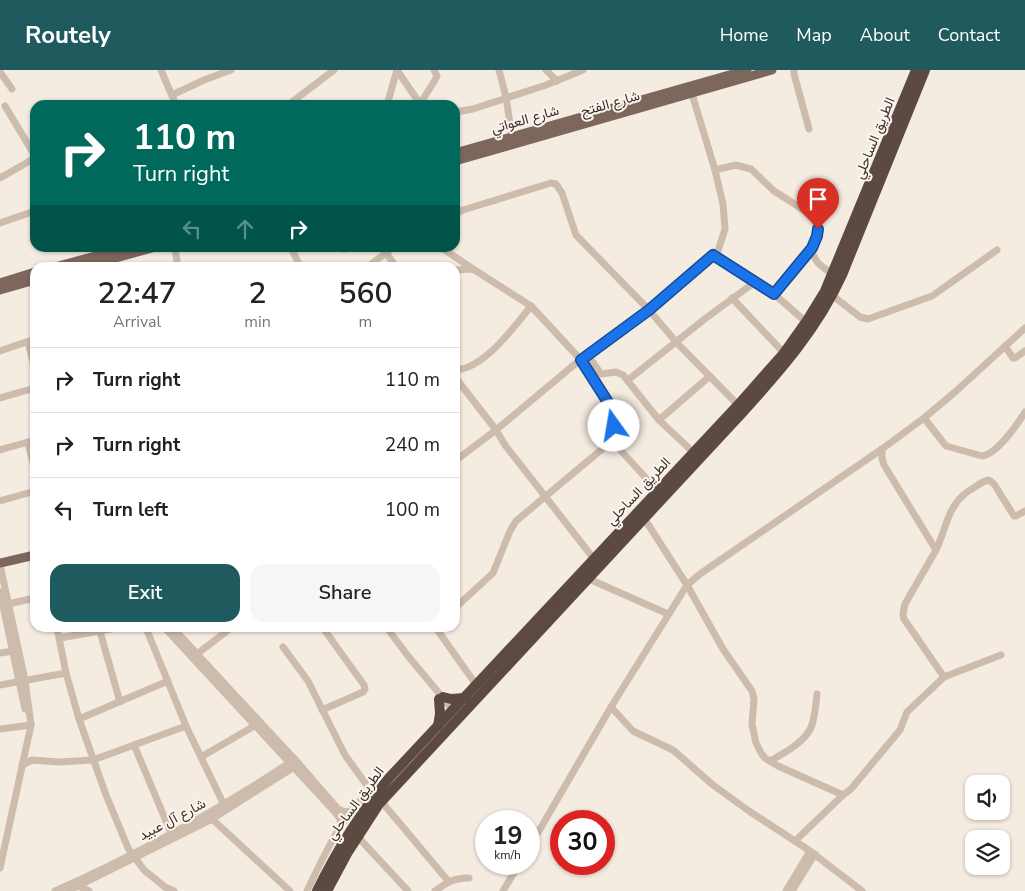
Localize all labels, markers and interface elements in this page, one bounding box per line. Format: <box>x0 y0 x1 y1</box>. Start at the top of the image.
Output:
text: Routely <box>25 19 111 51</box>
text: Home <box>720 23 768 47</box>
text: Map <box>796 23 832 47</box>
text: About <box>860 23 910 47</box>
text: Contact <box>938 23 1000 47</box>
street label: شارع الفتح <box>578 86 642 122</box>
street label: الطريق الساحلي <box>849 94 901 183</box>
street label: شارع العواتي <box>489 101 562 140</box>
text: 110 m <box>133 114 236 161</box>
icon: right <box>50 120 115 185</box>
text: Turn right <box>133 159 229 189</box>
pin <box>797 178 839 229</box>
icon: arrive <box>804 185 832 213</box>
icon: left <box>178 215 206 243</box>
icon: ahead <box>231 215 259 243</box>
icon: right <box>284 215 312 243</box>
text: 22:47 <box>98 273 177 314</box>
text: 2 <box>249 273 267 314</box>
text: 560 <box>338 273 392 314</box>
text: Arrival <box>113 311 161 333</box>
text: min <box>244 311 271 333</box>
text: m <box>359 311 372 333</box>
icon: right <box>50 366 78 394</box>
text: Turn right <box>93 367 180 393</box>
text: 110 m <box>385 367 440 393</box>
position arrow <box>587 399 639 451</box>
icon: right <box>50 431 78 459</box>
text: Turn right <box>93 432 180 458</box>
text: 240 m <box>385 432 440 458</box>
street label: الطريق الساحلي <box>602 453 676 531</box>
icon: left <box>50 496 78 524</box>
text: Turn left <box>93 497 168 523</box>
text: 100 m <box>385 497 440 523</box>
button: Exit <box>50 564 240 622</box>
button: Share <box>250 564 440 622</box>
street label: الطريق الساحلي <box>322 763 390 845</box>
map controls <box>965 775 1010 875</box>
button: sound <box>965 775 1010 820</box>
street label: شارع آل عبيد <box>135 794 209 846</box>
speed limit sign: 30 <box>550 810 615 875</box>
text: 19 <box>492 819 523 853</box>
button: layers <box>965 830 1010 875</box>
text: km/h <box>494 847 521 863</box>

